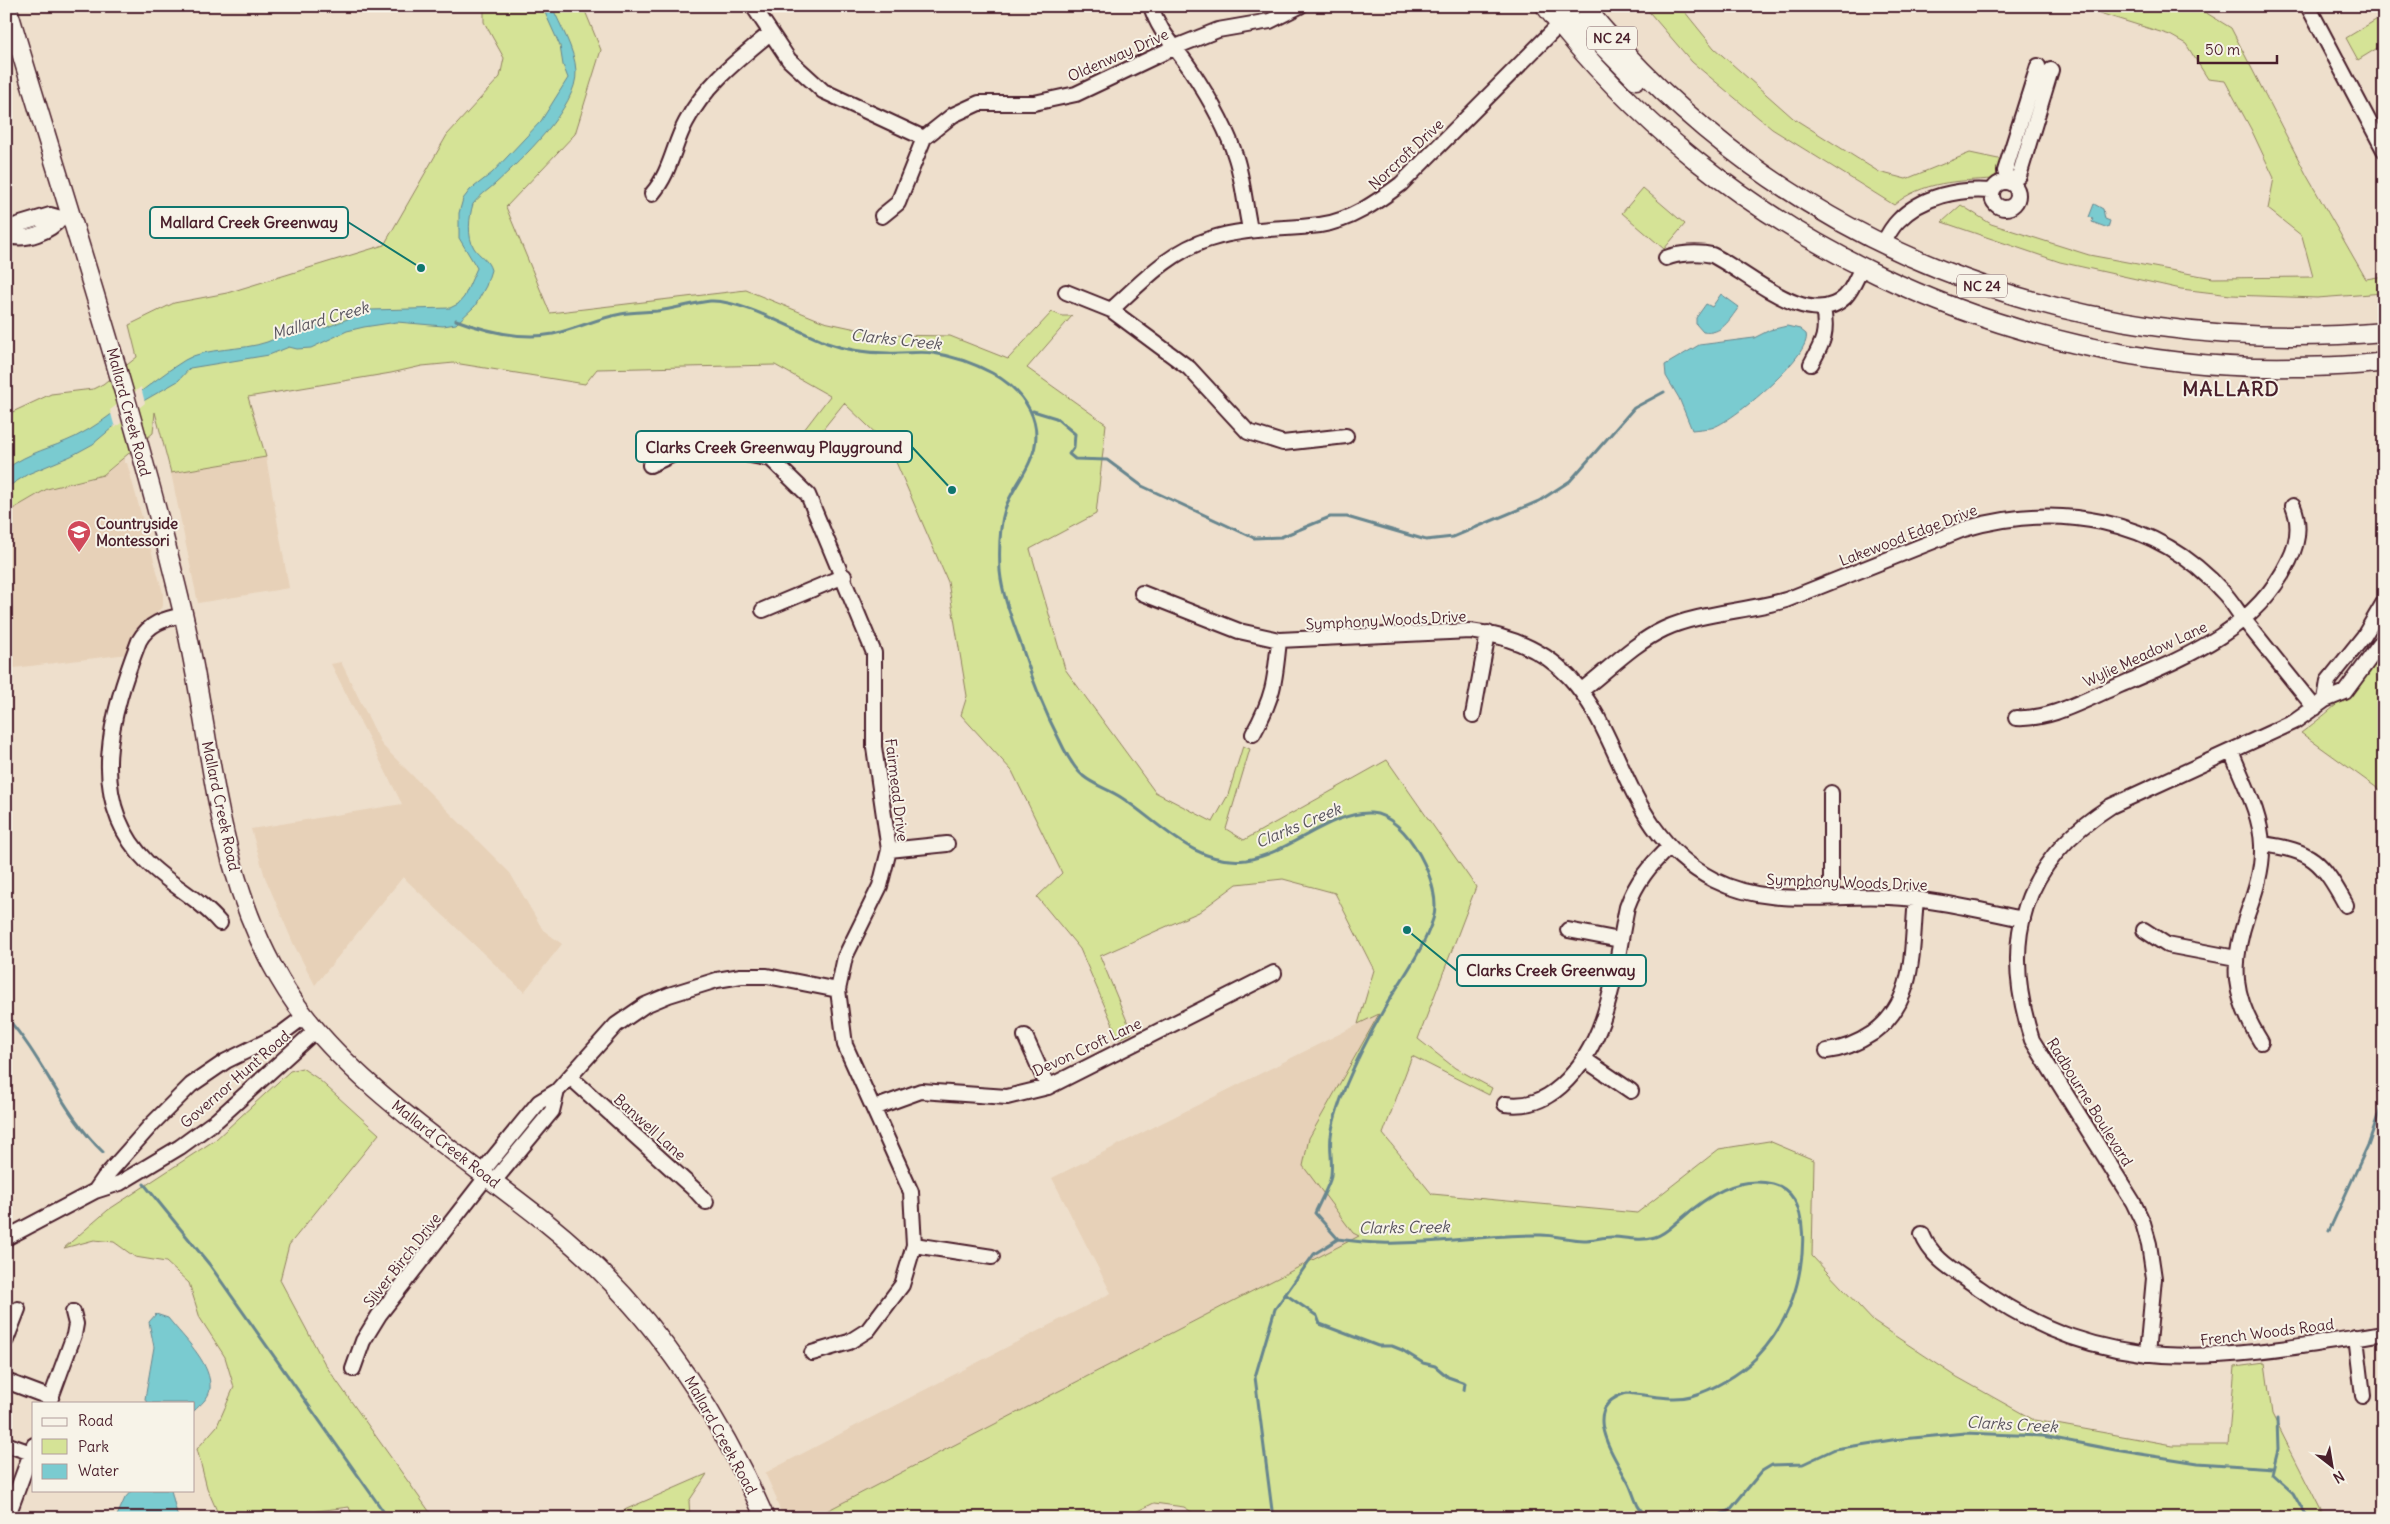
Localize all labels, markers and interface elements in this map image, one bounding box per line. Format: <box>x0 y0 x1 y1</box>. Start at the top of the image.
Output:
street label: Oldenway Drive <box>1065 24 1171 86</box>
road number: NC 24 <box>1587 26 1637 49</box>
scale bar <box>2198 32 2276 64</box>
text: 50 m <box>2205 40 2240 59</box>
street label: Norcroft Drive <box>1365 114 1447 194</box>
callout: Mallard Creek Greenway <box>150 207 348 238</box>
text: Mallard Creek Greenway <box>160 212 338 233</box>
road number: NC 24 <box>1957 274 2007 298</box>
water label: Mallard Creek <box>269 296 372 343</box>
water label: Clarks Creek <box>850 324 944 354</box>
street label: Mallard Creek Road <box>103 346 155 479</box>
district label: MALLARD <box>2182 376 2280 401</box>
callout: Clarks Creek Greenway Playground <box>636 431 912 462</box>
text: Clarks Creek Greenway Playground <box>646 437 903 458</box>
street label: Lakewood Edge Drive <box>1836 500 1980 570</box>
place label: Countryside Montessori <box>96 514 178 550</box>
school or university icon: Countryside Montessori <box>66 519 92 553</box>
street label: Symphony Woods Drive <box>1305 606 1467 634</box>
street label: Wylie Meadow Lane <box>2080 617 2210 691</box>
street label: Fairmead Drive <box>881 738 913 842</box>
street label: Mallard Creek Road <box>198 739 244 873</box>
water label: Clarks Creek <box>1252 797 1345 852</box>
street label: Symphony Woods Drive <box>1766 870 1928 894</box>
callout: Clarks Creek Greenway <box>1457 955 1646 986</box>
text: Clarks Creek Greenway <box>1466 960 1636 981</box>
street label: Devon Croft Lane <box>1030 1014 1144 1080</box>
street label: Governor Hunt Road <box>176 1026 294 1132</box>
street label: Radbourne Boulevard <box>2043 1034 2137 1170</box>
street label: Banwell Lane <box>610 1090 690 1164</box>
street label: Mallard Creek Road <box>388 1096 504 1192</box>
street label: Silver Birch Drive <box>359 1209 445 1311</box>
water label: Clarks Creek <box>1358 1216 1451 1238</box>
street label: French Woods Road <box>2199 1314 2335 1350</box>
street label: Mallard Creek Road <box>681 1373 761 1498</box>
legend <box>32 1402 195 1492</box>
text: Road <box>78 1411 113 1430</box>
water label: Clarks Creek <box>1966 1412 2060 1436</box>
text: Park <box>78 1437 109 1456</box>
north arrow <box>2308 1442 2358 1492</box>
text: Water <box>78 1461 119 1480</box>
text: N <box>2330 1467 2347 1487</box>

